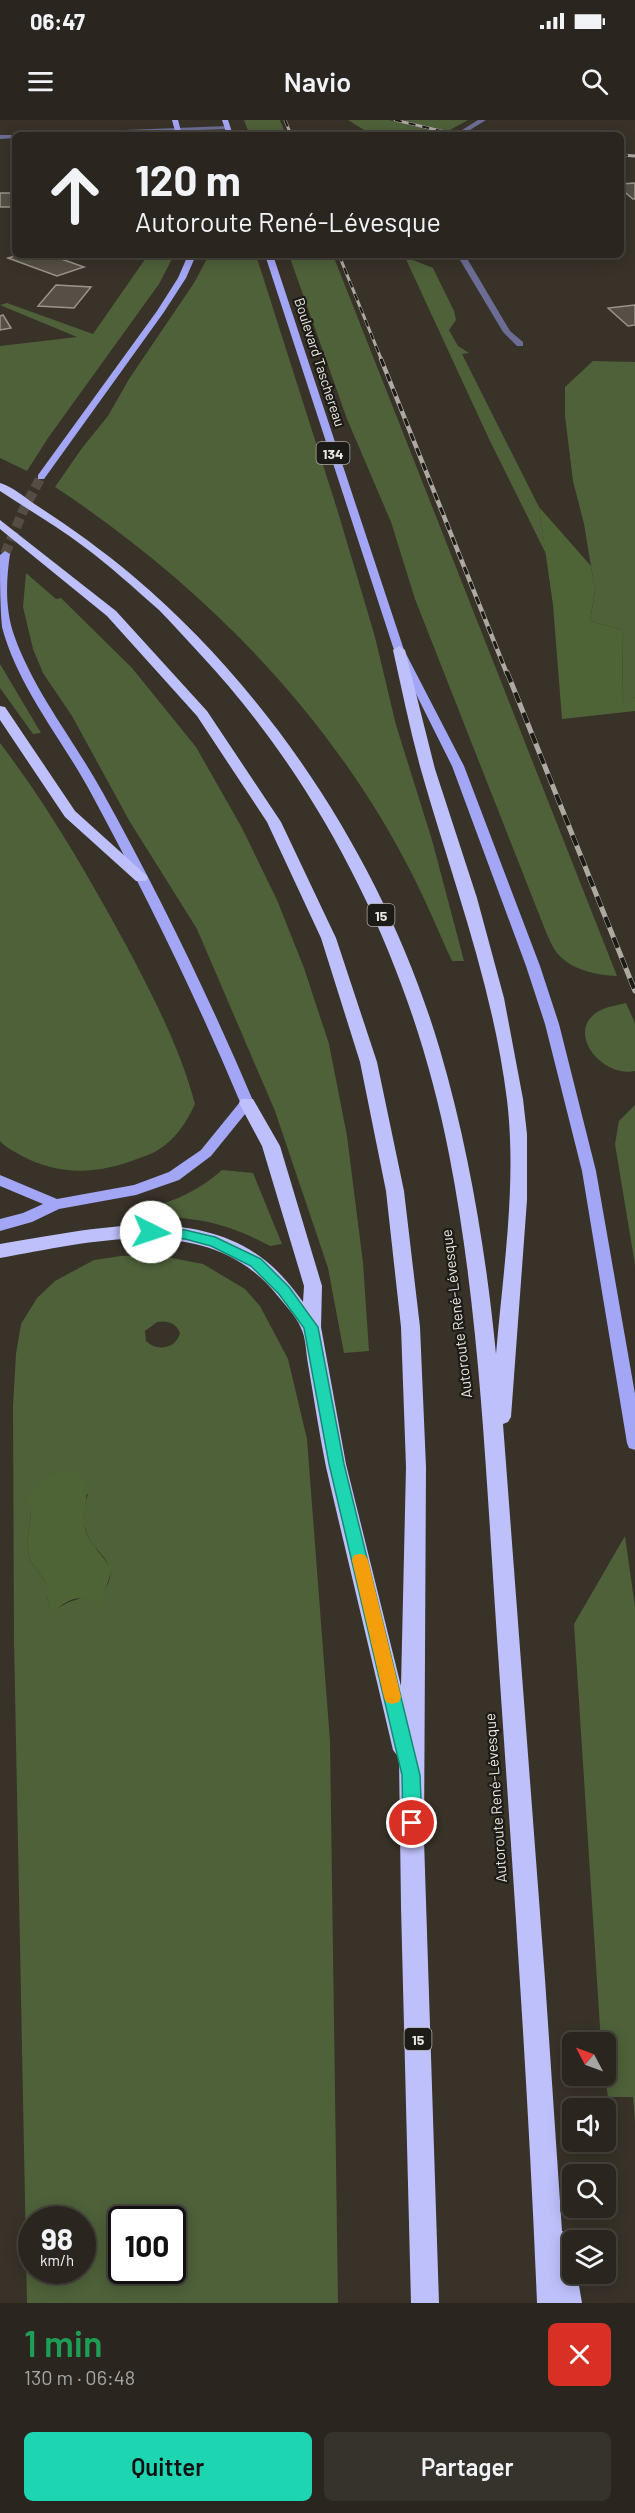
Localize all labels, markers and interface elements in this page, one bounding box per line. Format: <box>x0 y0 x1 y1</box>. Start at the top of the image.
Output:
text: 06:47 <box>30 8 85 34</box>
icon: menu <box>24 65 57 98</box>
text: Navio <box>284 65 351 97</box>
icon: search <box>578 65 611 98</box>
text: 120 m <box>135 154 241 204</box>
icon: ahead <box>36 156 114 234</box>
text: Autoroute René-Lévesque <box>135 205 441 237</box>
street label: Boulevard Taschereau <box>291 295 349 429</box>
road number: 134 <box>316 442 350 464</box>
road number: 15 <box>368 904 394 926</box>
position arrow <box>119 1200 183 1264</box>
street label: Autoroute René-Lévesque <box>437 1229 475 1399</box>
street label: Autoroute René-Lévesque <box>480 1713 510 1883</box>
pin <box>386 1797 437 1848</box>
icon: arrive <box>395 1806 428 1839</box>
road number: 15 <box>404 2028 432 2050</box>
north arrow <box>562 2032 616 2086</box>
map controls <box>562 2032 616 2284</box>
button: sound <box>562 2098 616 2152</box>
button: search <box>562 2164 616 2218</box>
speed limit sign: 100 <box>108 2206 186 2284</box>
text: 98 <box>41 2220 73 2256</box>
button: layers <box>562 2230 616 2284</box>
text: km/h <box>40 2251 74 2269</box>
text: 1 min <box>24 2321 103 2364</box>
button: close <box>548 2323 611 2386</box>
text: 130 m · 06:48 <box>24 2365 135 2389</box>
button: Quitter <box>24 2432 312 2501</box>
button: Partager <box>324 2432 611 2501</box>

